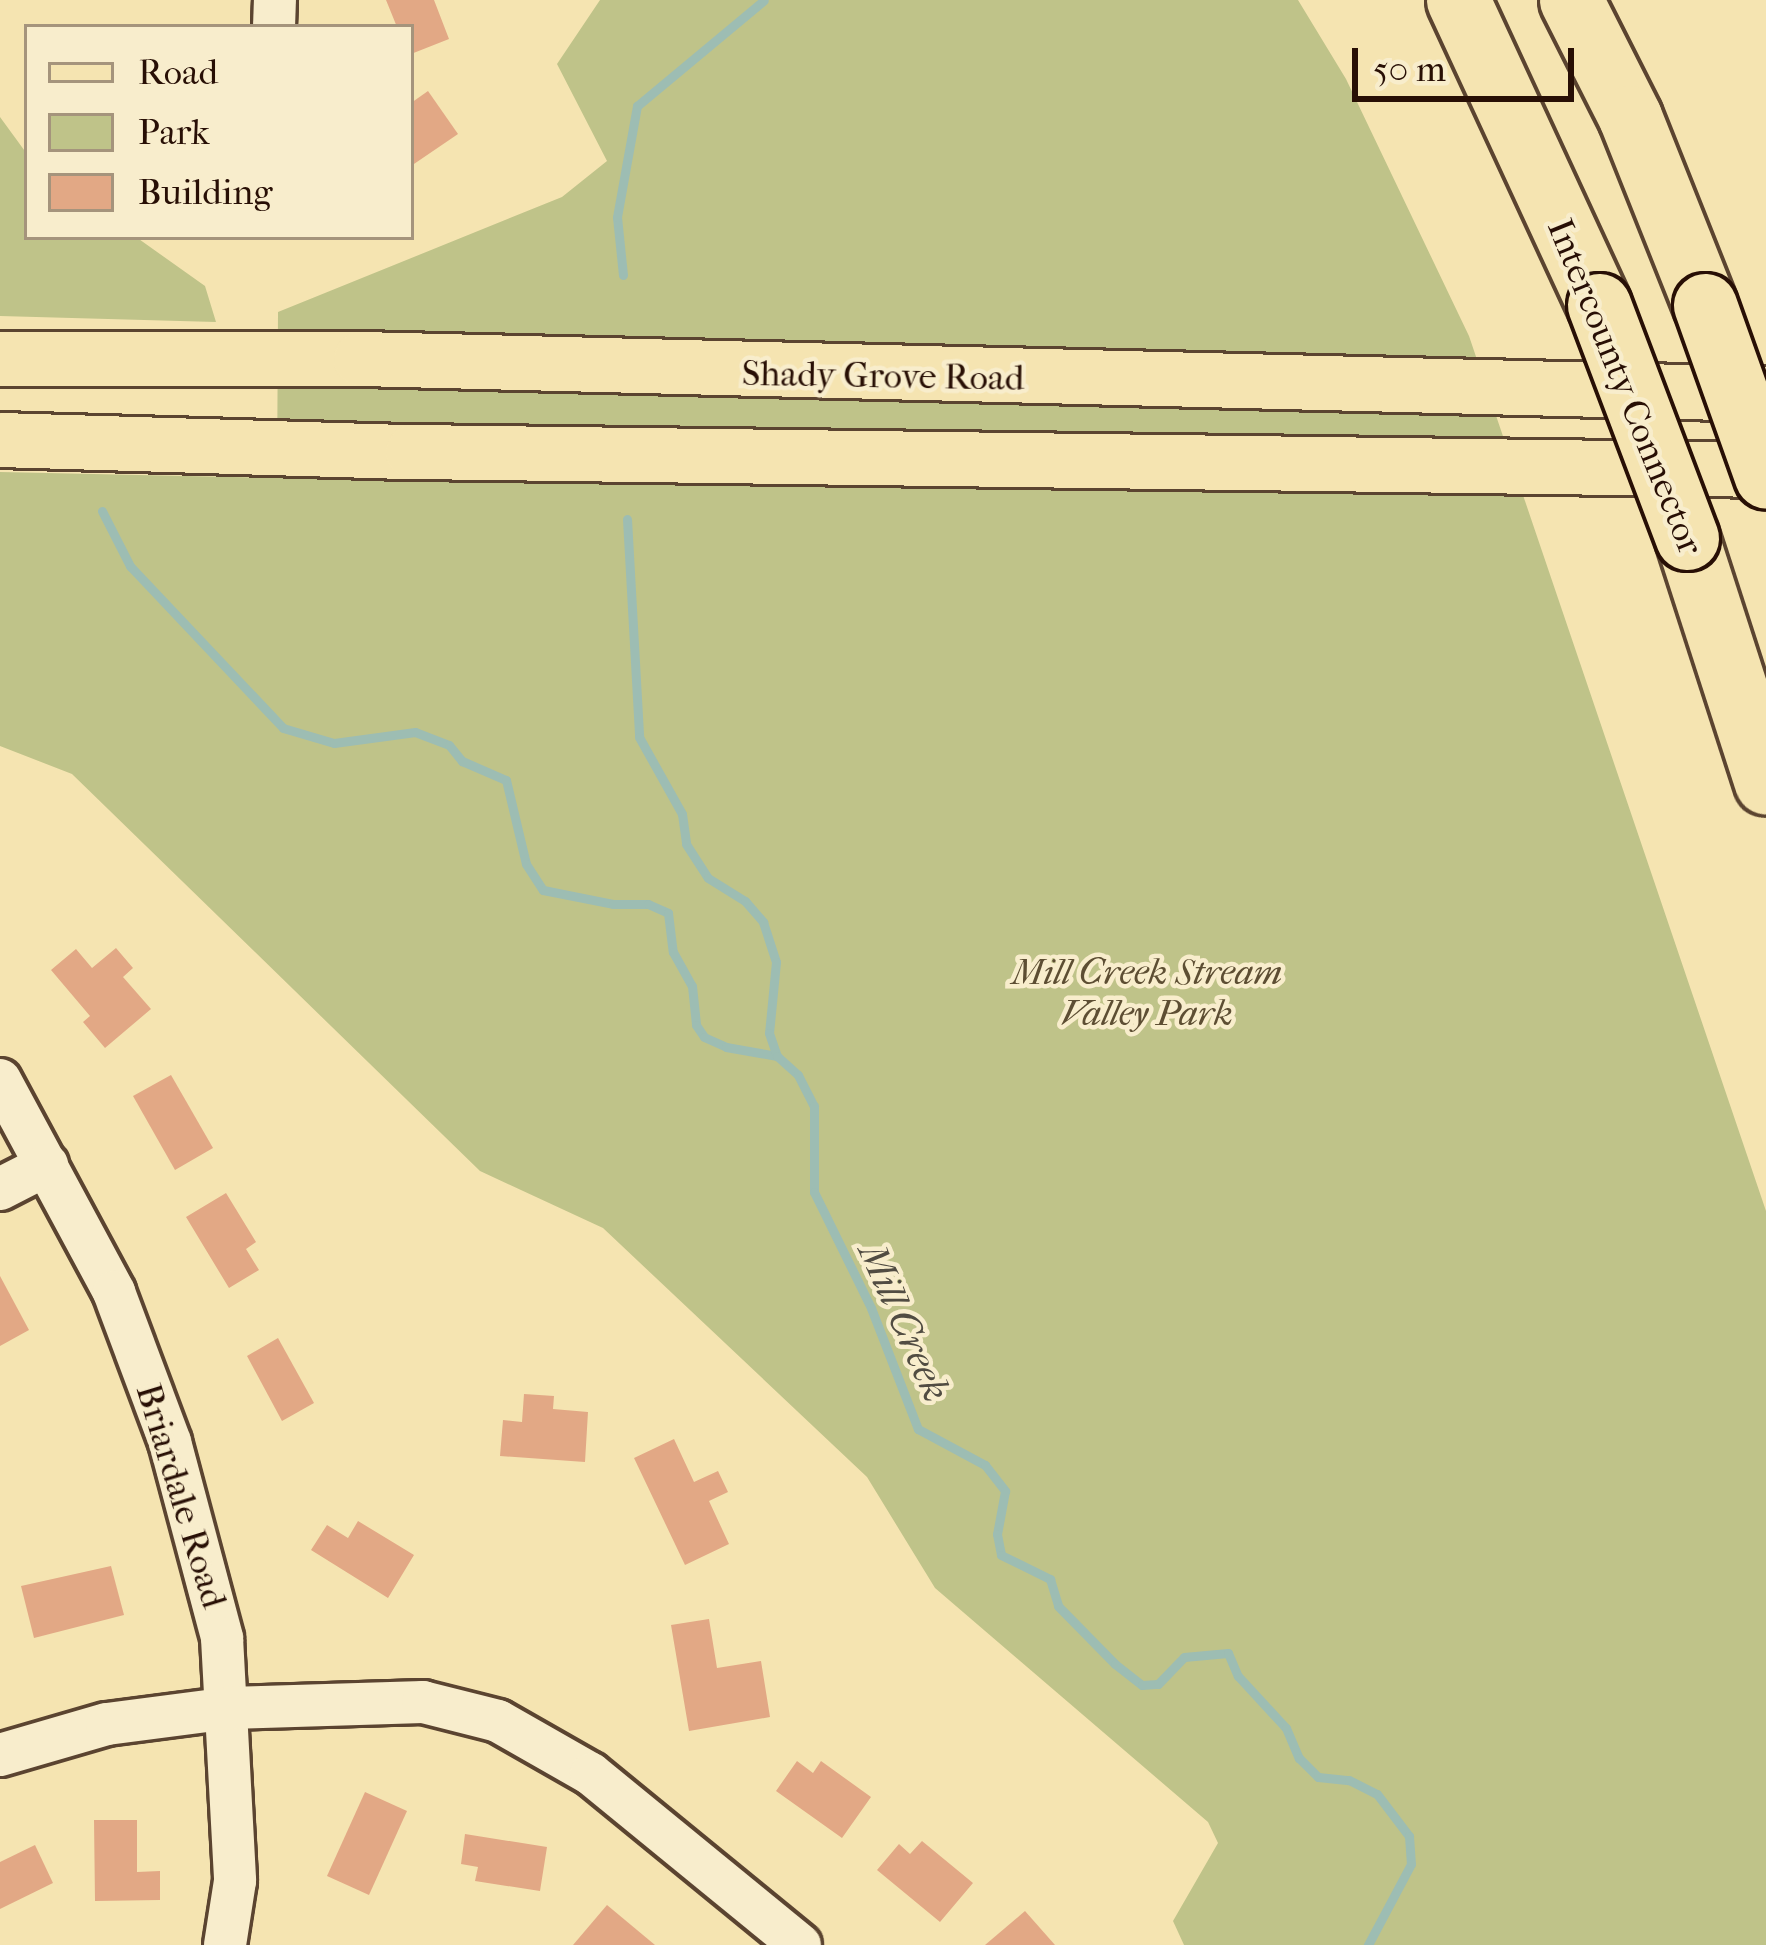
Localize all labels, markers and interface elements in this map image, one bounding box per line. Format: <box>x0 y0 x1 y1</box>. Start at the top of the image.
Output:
legend <box>24 24 414 240</box>
scale bar <box>1358 24 1580 98</box>
text: 50 m <box>1373 48 1446 90</box>
text: Road <box>138 51 218 93</box>
text: Park <box>138 111 210 153</box>
text: Building <box>138 171 273 213</box>
street label: Intercounty Connector <box>1538 213 1712 561</box>
street label: Shady Grove Road <box>741 352 1025 400</box>
park label: Mill Creek Stream Valley Park <box>1012 950 1282 1035</box>
water label: Mill Creek <box>848 1235 960 1409</box>
street label: Briardale Road <box>126 1379 236 1613</box>

